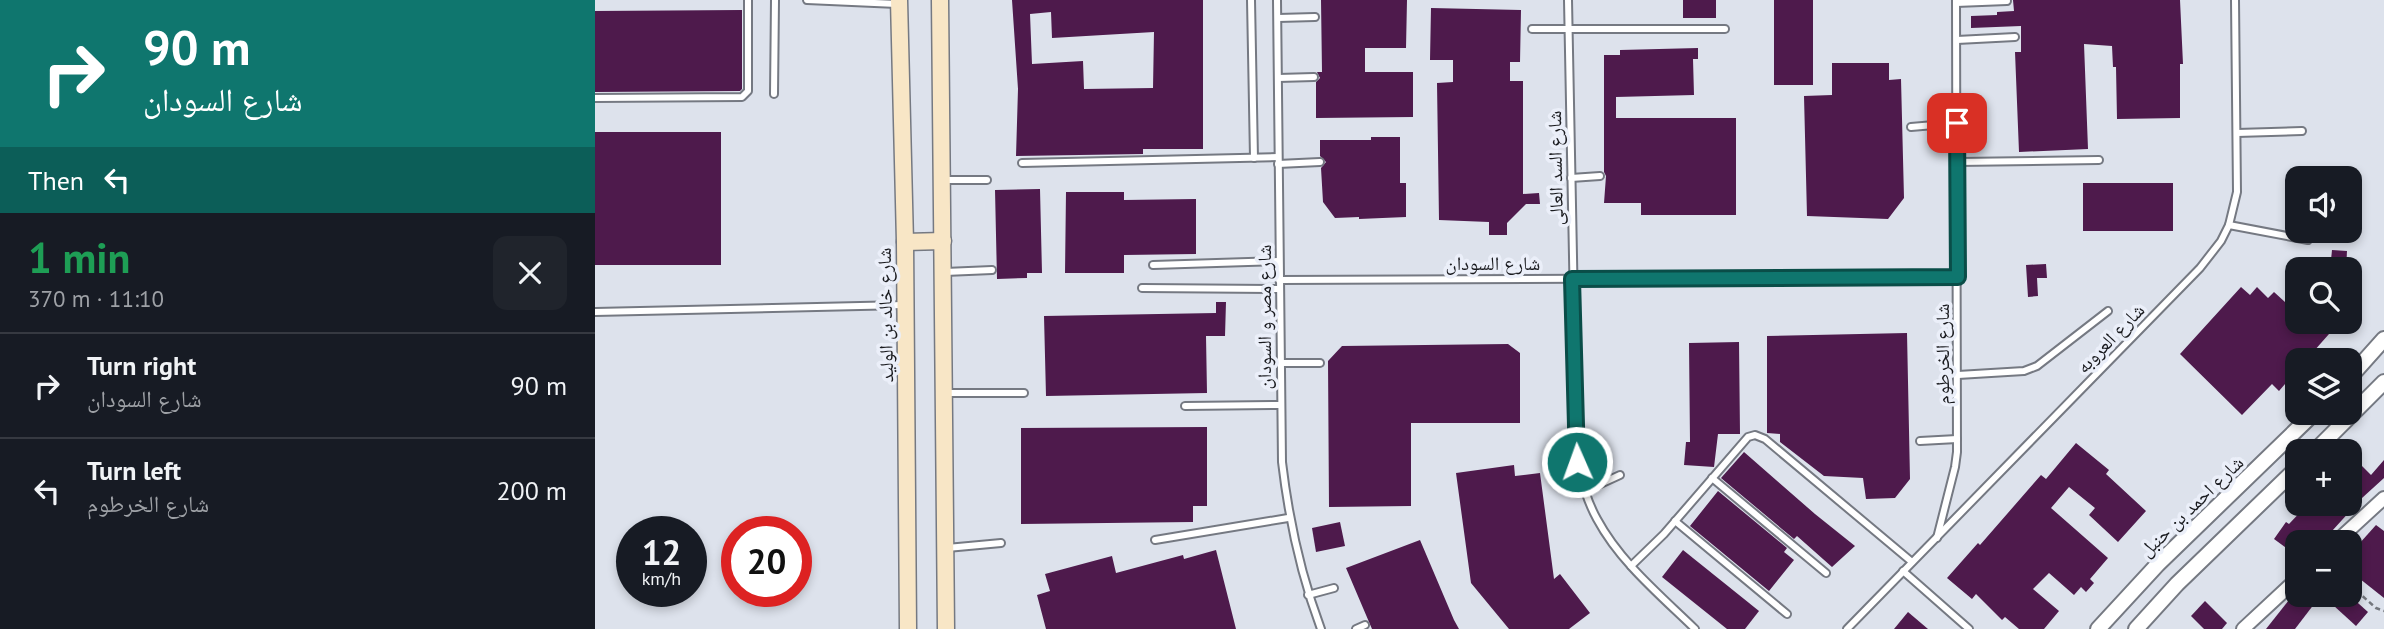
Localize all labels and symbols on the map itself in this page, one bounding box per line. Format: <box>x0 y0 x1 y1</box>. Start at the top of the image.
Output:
pin <box>1927 93 1987 153</box>
street label: شارع السد العالى <box>1542 110 1568 226</box>
street label: شارع مصر و السودان <box>1252 245 1276 389</box>
street label: شارع خالد بن الوليد <box>872 247 898 383</box>
street label: شارع السودان <box>1446 251 1540 275</box>
street label: شارع العروبه <box>2071 298 2149 378</box>
street label: شارع الخرطوم <box>1930 304 1956 404</box>
position arrow <box>1540 425 1614 499</box>
street label: شارع احمد بن حنبل <box>2134 450 2248 562</box>
speed limit sign: 20 <box>721 516 812 607</box>

